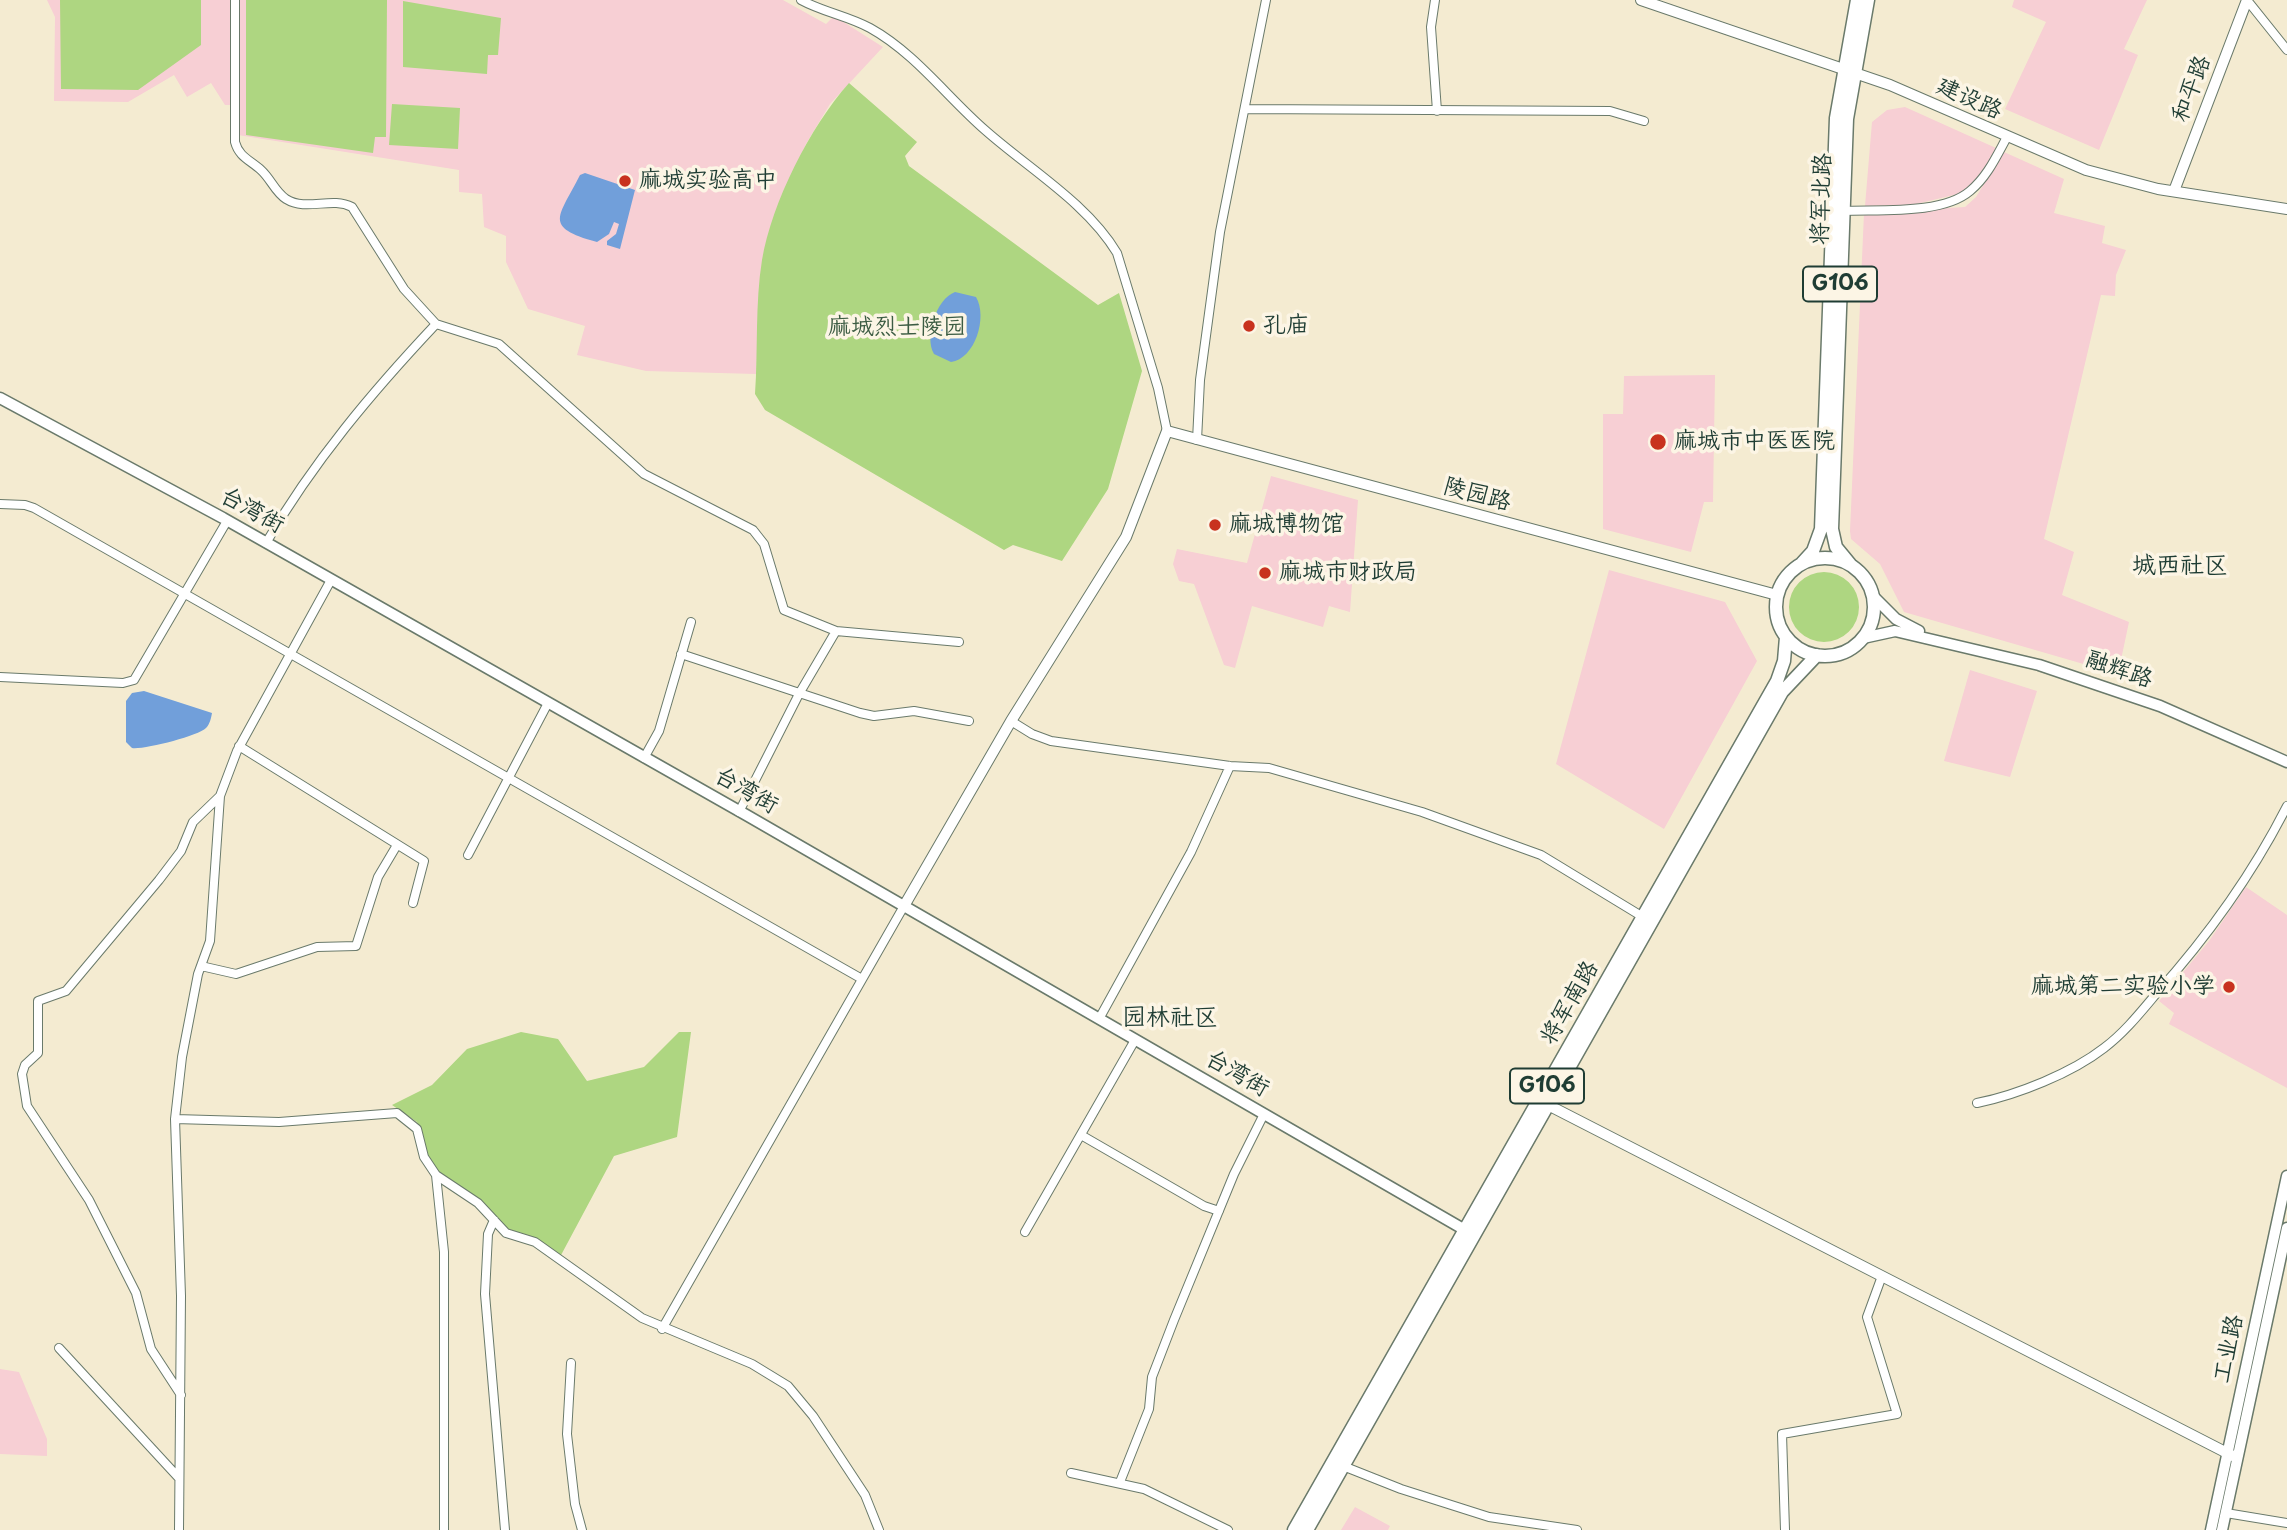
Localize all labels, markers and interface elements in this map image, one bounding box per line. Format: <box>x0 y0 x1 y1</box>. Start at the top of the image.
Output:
street label: 和平路 <box>2167 52 2217 126</box>
street label: 建设路 <box>1932 72 2006 126</box>
street label: 将军北路 <box>1807 153 1837 245</box>
place label: 麻城实验高中 <box>639 167 777 195</box>
marker: 麻城实验高中 <box>617 173 633 189</box>
road number: G106 <box>1803 266 1877 302</box>
place label: 孔庙 <box>1263 312 1309 340</box>
park label: 麻城烈士陵园 <box>828 314 966 342</box>
marker: 孔庙 <box>1241 318 1257 334</box>
place label: 麻城市中医医院 <box>1674 428 1835 456</box>
marker: 麻城市中医医院 <box>1648 432 1668 452</box>
street label: 陵园路 <box>1440 473 1514 517</box>
street label: 台湾街 <box>215 482 289 540</box>
place label: 麻城博物馆 <box>1229 511 1344 539</box>
marker: 麻城博物馆 <box>1207 517 1223 533</box>
district label: 城西社区 <box>2132 552 2228 580</box>
place label: 麻城市财政局 <box>1279 559 1417 587</box>
marker: 麻城市财政局 <box>1257 565 1273 581</box>
street label: 融辉路 <box>2082 646 2156 694</box>
street label: 台湾街 <box>709 762 783 820</box>
street label: 将军南路 <box>1535 956 1605 1050</box>
place label: 麻城第二实验小学 <box>2031 973 2215 1001</box>
marker: 麻城第二实验小学 <box>2221 979 2237 995</box>
district label: 园林社区 <box>1122 1004 1218 1032</box>
street label: 台湾街 <box>1200 1045 1274 1103</box>
road number: G106 <box>1510 1068 1584 1104</box>
street label: 工业路 <box>2208 1312 2250 1386</box>

